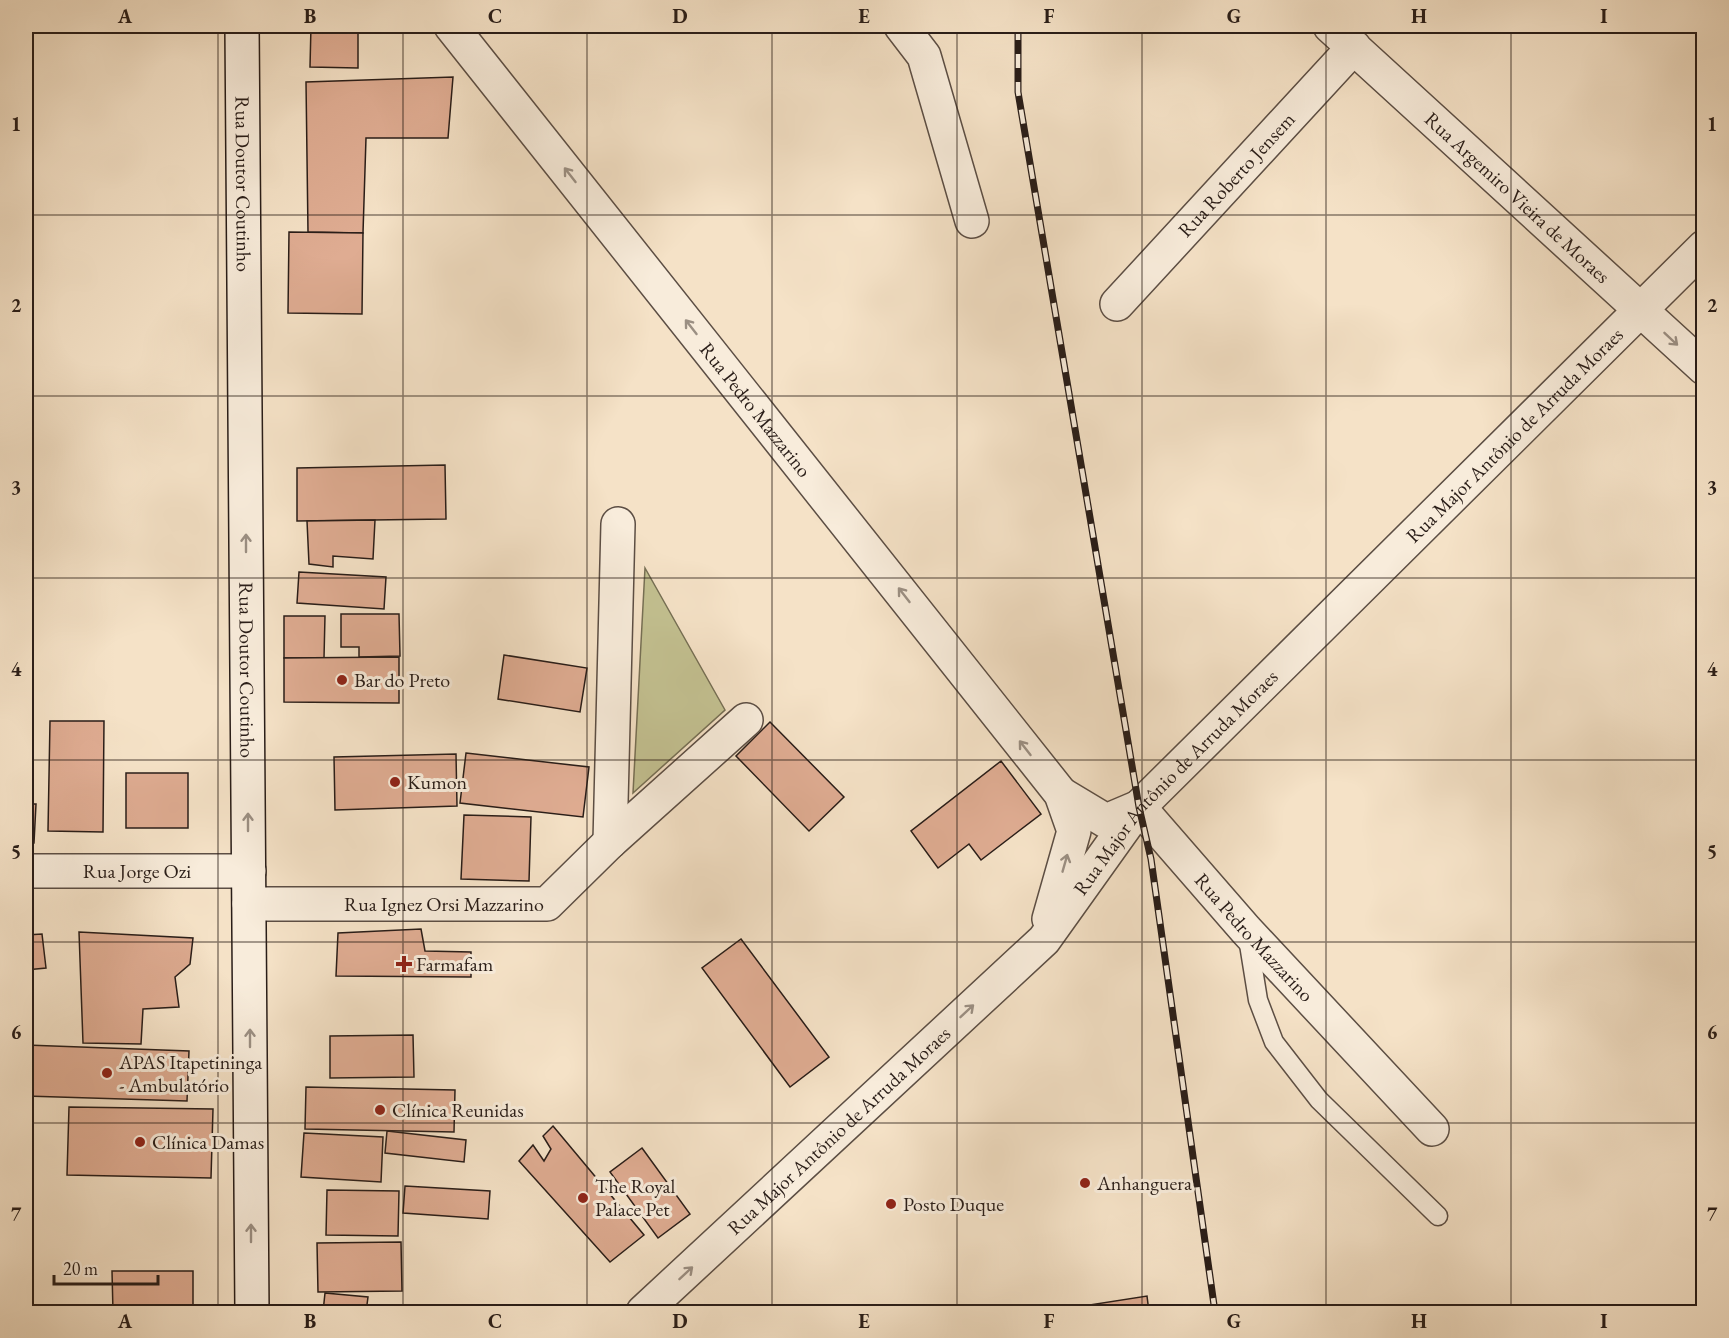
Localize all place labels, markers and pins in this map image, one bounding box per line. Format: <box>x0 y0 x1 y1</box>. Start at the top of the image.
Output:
place label: Bar do Preto <box>354 667 450 693</box>
marker: Bar do Preto <box>335 673 349 687</box>
place label: Kumon <box>407 769 468 795</box>
marker: Kumon <box>388 775 402 789</box>
place label: Farmafam <box>416 951 494 977</box>
marker: Farmafam <box>397 957 411 971</box>
place label: APAS Itapetininga - Ambulatório <box>118 1049 262 1098</box>
marker: APAS Itapetininga - Ambulatório <box>100 1066 114 1080</box>
place label: Clínica Reunidas <box>392 1097 524 1123</box>
marker: Clínica Reunidas <box>373 1103 387 1117</box>
place label: Clínica Damas <box>152 1129 264 1155</box>
marker: Clínica Damas <box>133 1135 147 1149</box>
place label: Anhanguera <box>1096 1170 1192 1196</box>
place label: The Royal Palace Pet <box>595 1173 676 1222</box>
marker: Anhanguera <box>1078 1176 1092 1190</box>
marker: The Royal Palace Pet <box>576 1191 590 1205</box>
place label: Posto Duque <box>903 1191 1004 1217</box>
marker: Posto Duque <box>884 1197 898 1211</box>

